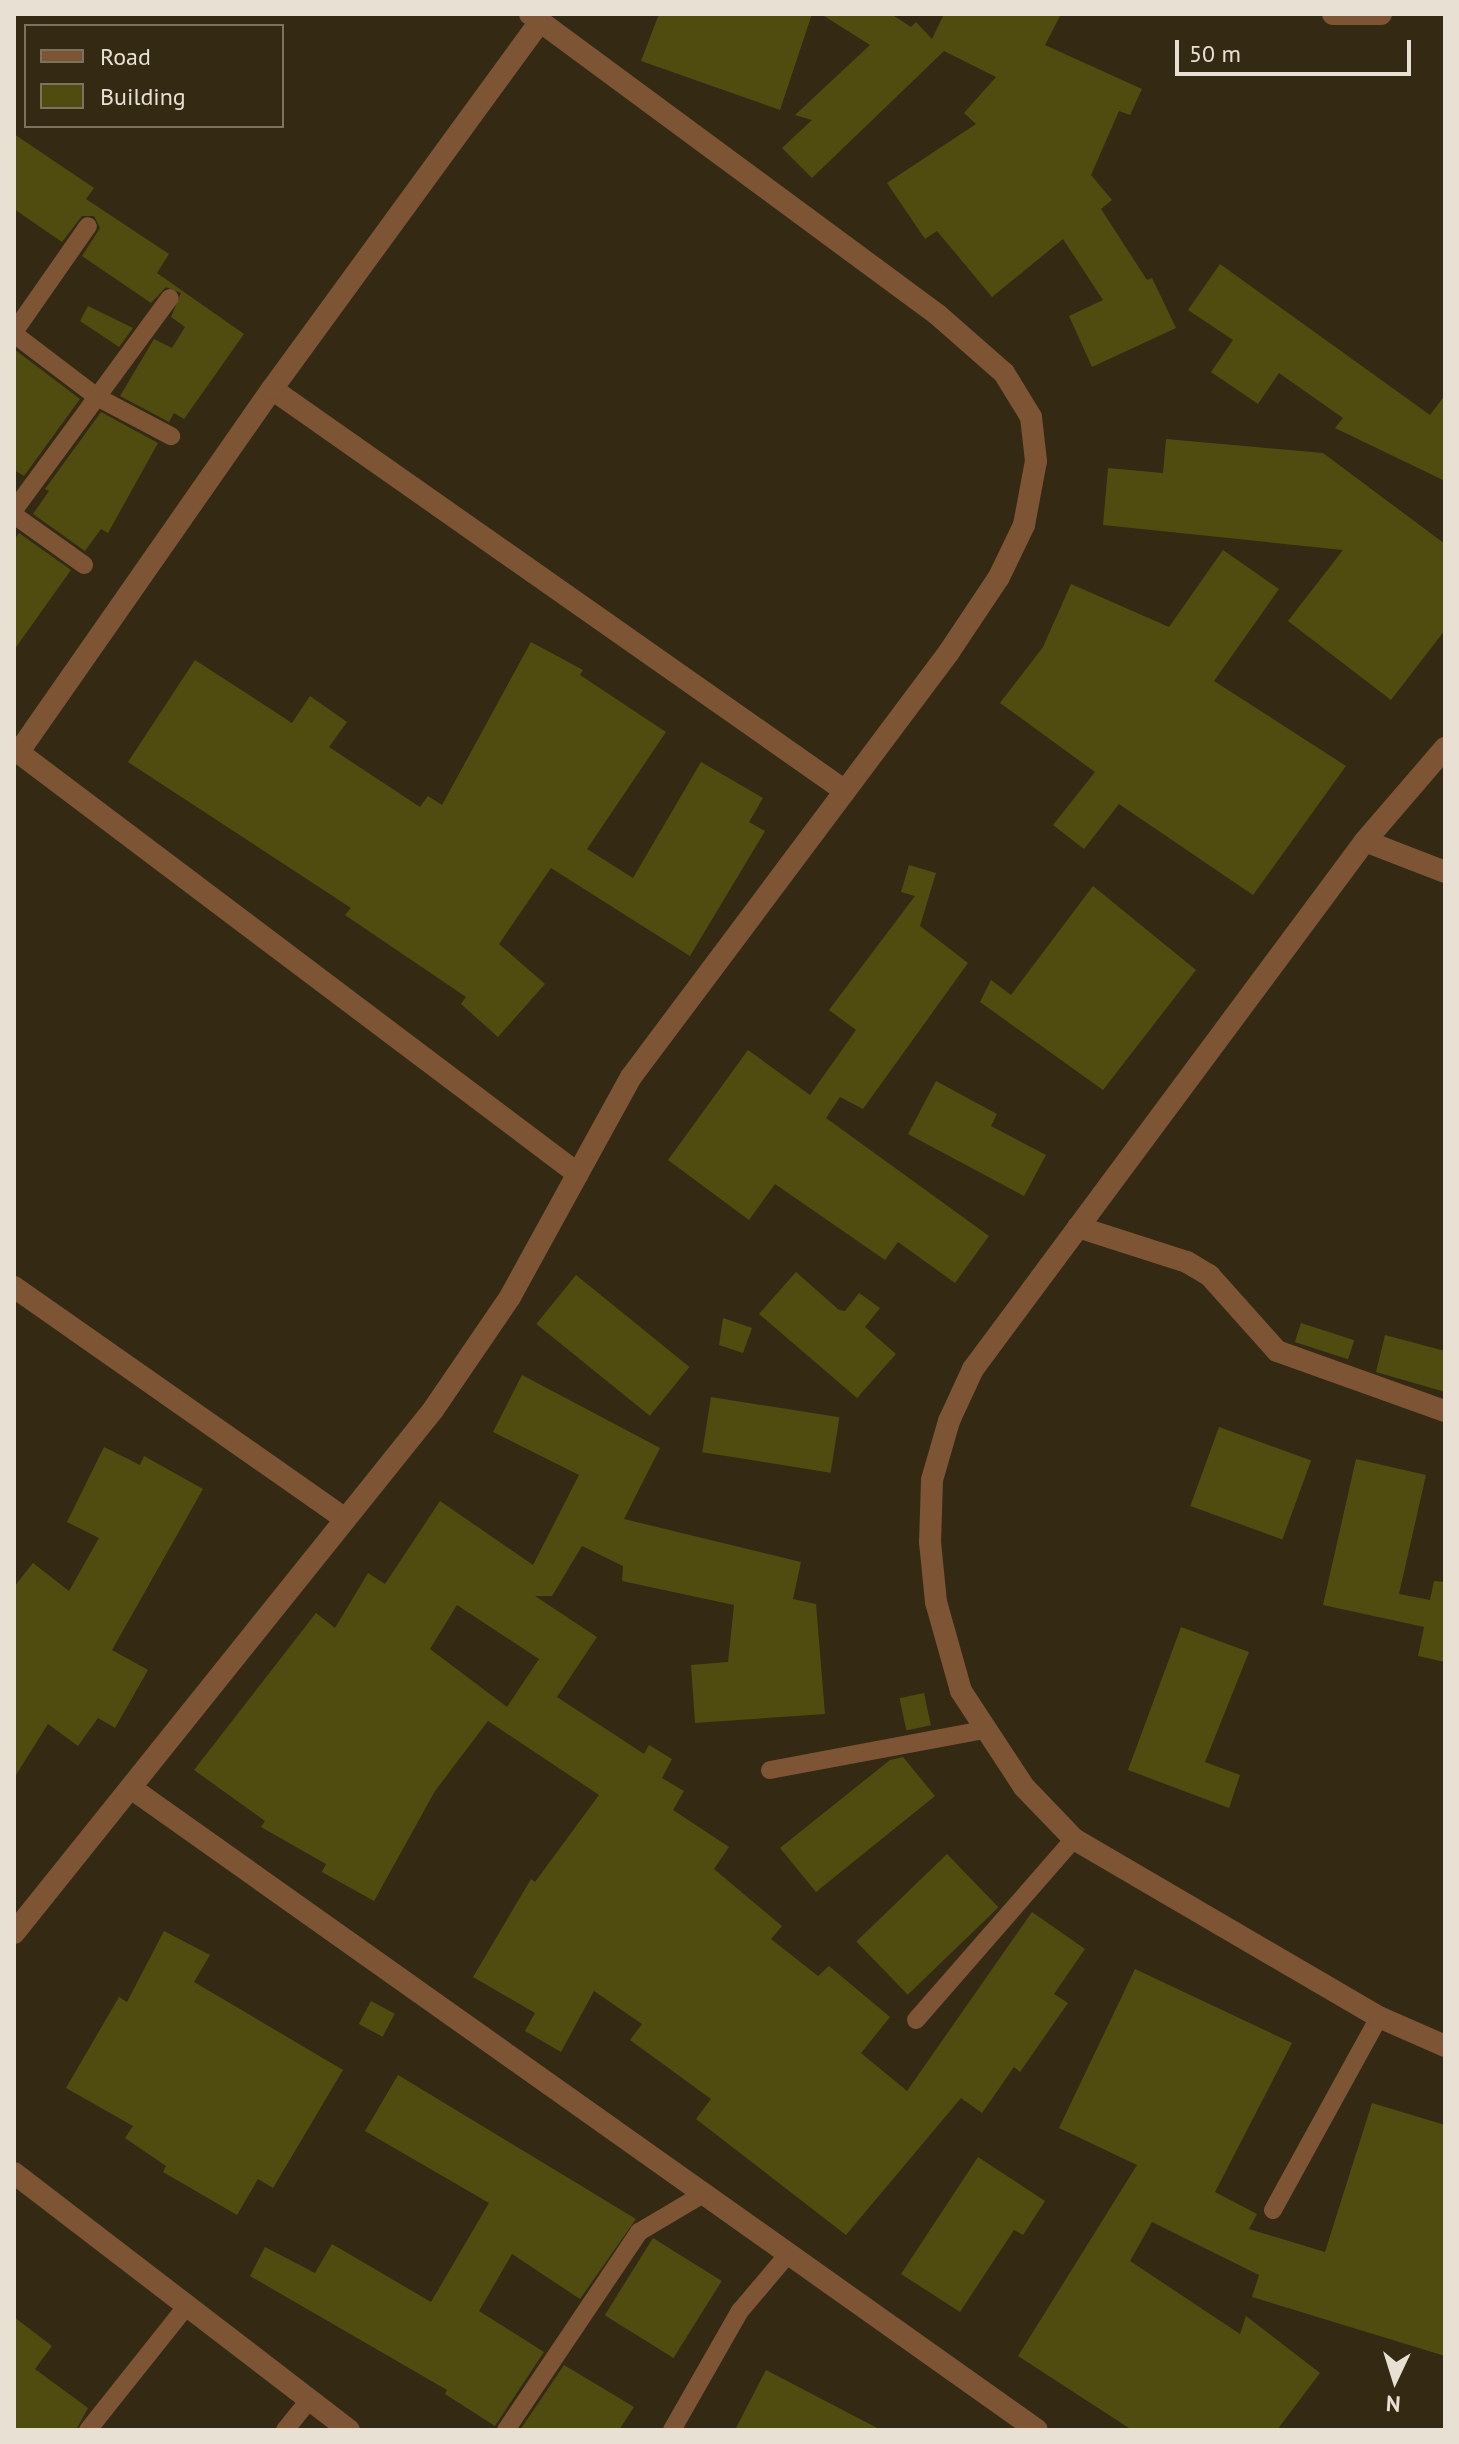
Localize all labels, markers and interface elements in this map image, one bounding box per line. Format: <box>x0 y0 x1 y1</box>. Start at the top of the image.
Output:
legend <box>24 24 284 128</box>
scale bar <box>1179 24 1415 74</box>
text: 50 m <box>1189 38 1241 69</box>
text: Road <box>100 41 151 72</box>
text: Building <box>100 81 186 112</box>
north arrow <box>1355 2340 1435 2420</box>
text: N <box>1385 2389 1402 2418</box>

